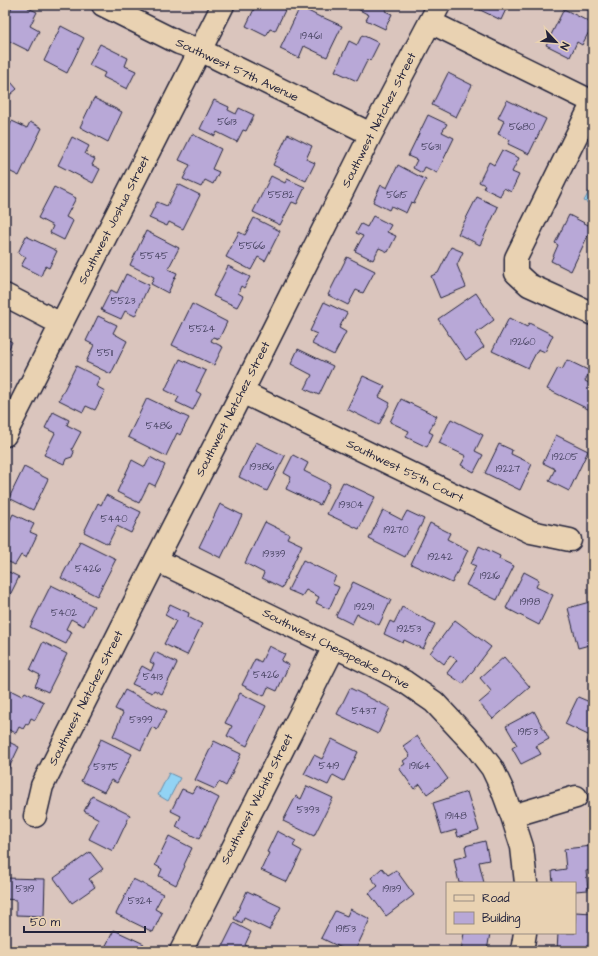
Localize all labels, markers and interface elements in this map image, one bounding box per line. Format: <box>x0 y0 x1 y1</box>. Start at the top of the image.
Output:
north arrow <box>536 22 576 62</box>
house number: 19461 <box>300 29 322 43</box>
street label: Southwest 57th Avenue <box>173 34 302 106</box>
text: N <box>556 40 573 53</box>
street label: Southwest Natchez Street <box>337 49 421 190</box>
house number: 5613 <box>217 115 237 129</box>
house number: 5680 <box>509 120 535 134</box>
house number: 5631 <box>421 140 442 154</box>
street label: Southwest Joshua Street <box>74 153 154 287</box>
house number: 5582 <box>268 188 294 202</box>
house number: 5615 <box>386 188 408 202</box>
house number: 5566 <box>239 239 266 253</box>
house number: 5545 <box>140 249 168 263</box>
house number: 5523 <box>111 294 135 308</box>
house number: 5524 <box>189 322 216 336</box>
house number: 19260 <box>510 335 536 349</box>
street label: Southwest Natchez Street <box>191 338 275 479</box>
house number: 5511 <box>97 346 114 360</box>
house number: 5486 <box>146 419 173 433</box>
street label: Southwest 55th Court <box>343 435 467 507</box>
house number: 19205 <box>552 450 578 464</box>
house number: 19386 <box>250 460 275 474</box>
house number: 19227 <box>496 462 520 476</box>
house number: 19304 <box>338 498 364 512</box>
house number: 5440 <box>100 512 128 526</box>
house number: 19270 <box>383 523 409 537</box>
house number: 19339 <box>263 547 286 561</box>
house number: 19242 <box>427 550 453 564</box>
house number: 5426 <box>75 562 102 576</box>
house number: 19216 <box>480 569 501 583</box>
house number: 19198 <box>520 595 541 609</box>
house number: 19291 <box>354 600 375 614</box>
street label: Southwest Chesapeake Drive <box>259 604 413 694</box>
house number: 5402 <box>51 606 77 620</box>
house number: 19253 <box>397 622 421 636</box>
street label: Southwest Natchez Street <box>44 627 128 768</box>
house number: 5426 <box>253 668 280 682</box>
house number: 5413 <box>143 670 163 684</box>
house number: 5437 <box>351 704 377 718</box>
house number: 5399 <box>129 713 153 727</box>
house number: 19153 <box>518 725 538 739</box>
street label: Southwest Wichita Street <box>217 731 297 867</box>
house number: 5419 <box>319 759 340 773</box>
house number: 19164 <box>409 759 431 773</box>
house number: 5375 <box>93 760 119 774</box>
house number: 5393 <box>297 803 319 817</box>
house number: 19148 <box>445 809 467 823</box>
house number: 5319 <box>15 882 35 896</box>
house number: 19139 <box>382 882 402 896</box>
legend <box>446 882 576 934</box>
text: Road <box>482 890 510 907</box>
house number: 5324 <box>128 894 153 908</box>
scale bar <box>24 908 145 934</box>
text: Building <box>482 910 520 928</box>
text: 50 m <box>30 914 61 931</box>
house number: 19153 <box>336 922 356 936</box>

